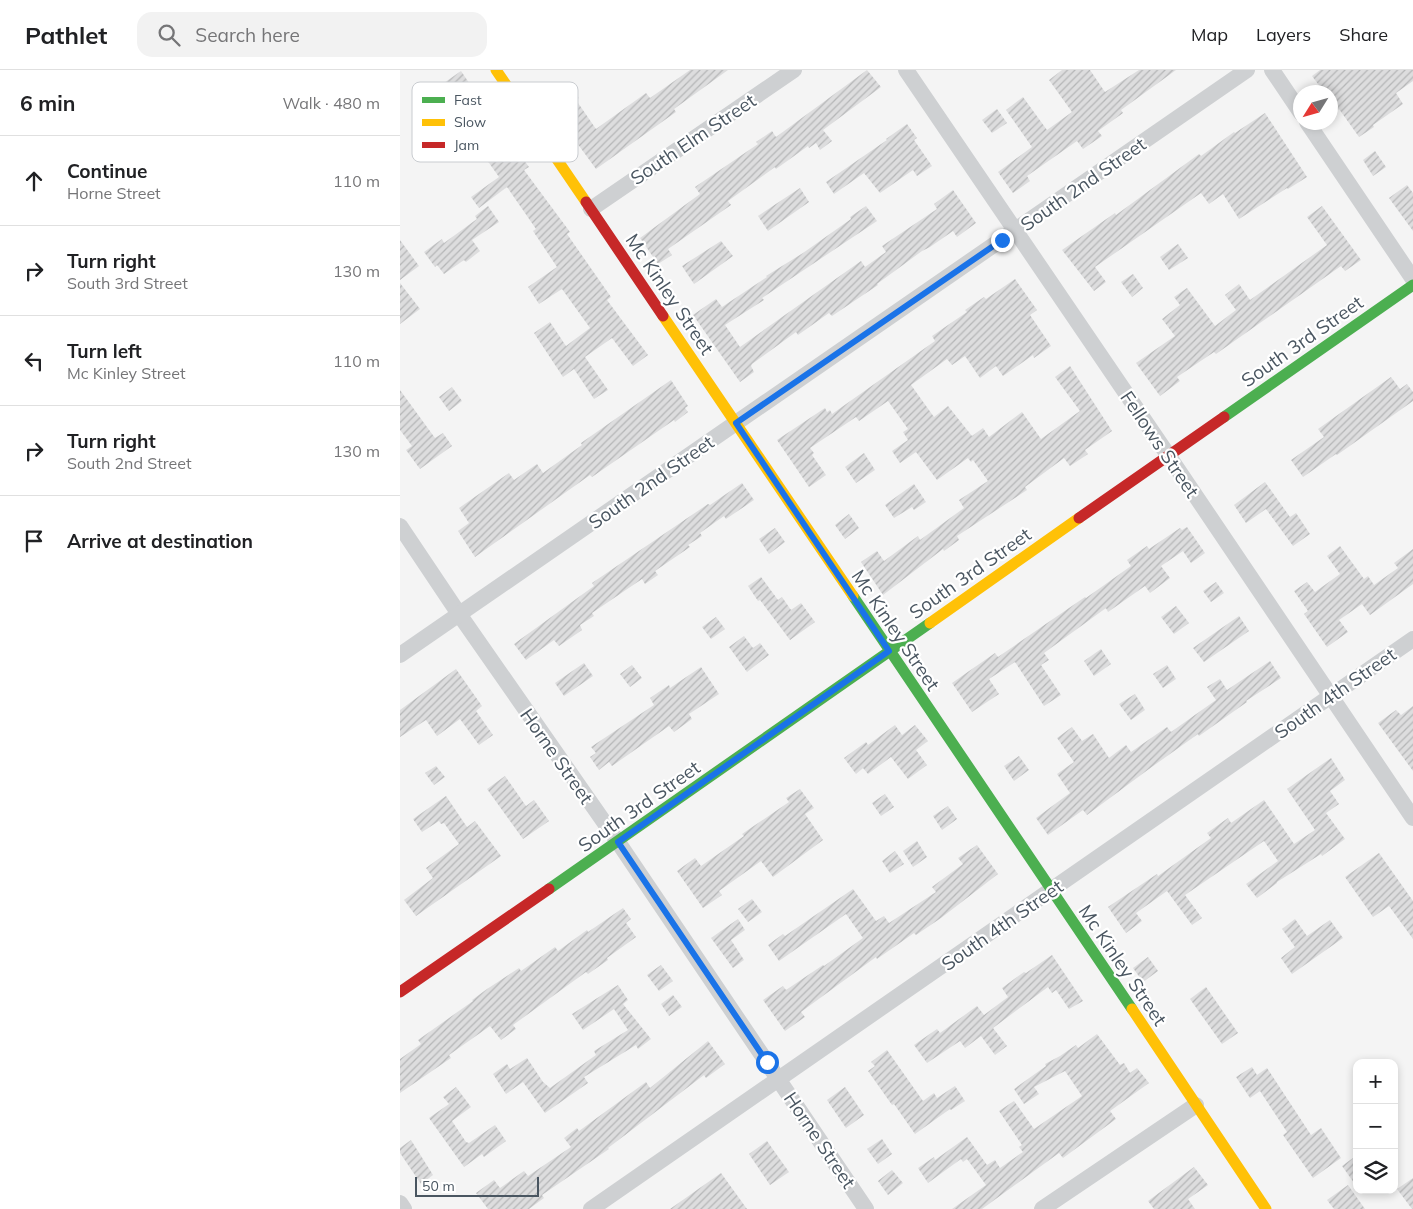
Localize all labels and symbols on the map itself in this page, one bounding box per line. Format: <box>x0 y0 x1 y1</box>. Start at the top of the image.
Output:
legend <box>412 82 578 162</box>
north arrow <box>1293 85 1338 130</box>
street label: South Elm Street <box>626 88 761 190</box>
text: Fast <box>454 91 482 109</box>
text: Slow <box>454 113 486 131</box>
street label: South 2nd Street <box>1016 132 1151 236</box>
text: Jam <box>454 136 479 154</box>
street label: Mc Kinley Street <box>621 229 719 359</box>
route end <box>991 229 1014 252</box>
street label: South 3rd Street <box>1236 290 1368 392</box>
street label: Fellows Street <box>1115 386 1205 502</box>
street label: South 2nd Street <box>584 430 719 534</box>
street label: South 3rd Street <box>904 522 1036 624</box>
street label: Mc Kinley Street <box>847 565 945 695</box>
street label: South 4th Street <box>1270 642 1401 744</box>
street label: Horne Street <box>515 704 599 809</box>
street label: South 3rd Street <box>573 755 705 857</box>
street label: South 4th Street <box>937 874 1068 976</box>
street label: Mc Kinley Street <box>1074 900 1172 1030</box>
route start <box>756 1051 779 1074</box>
street label: Horne Street <box>779 1087 861 1193</box>
scale bar <box>415 1174 539 1197</box>

